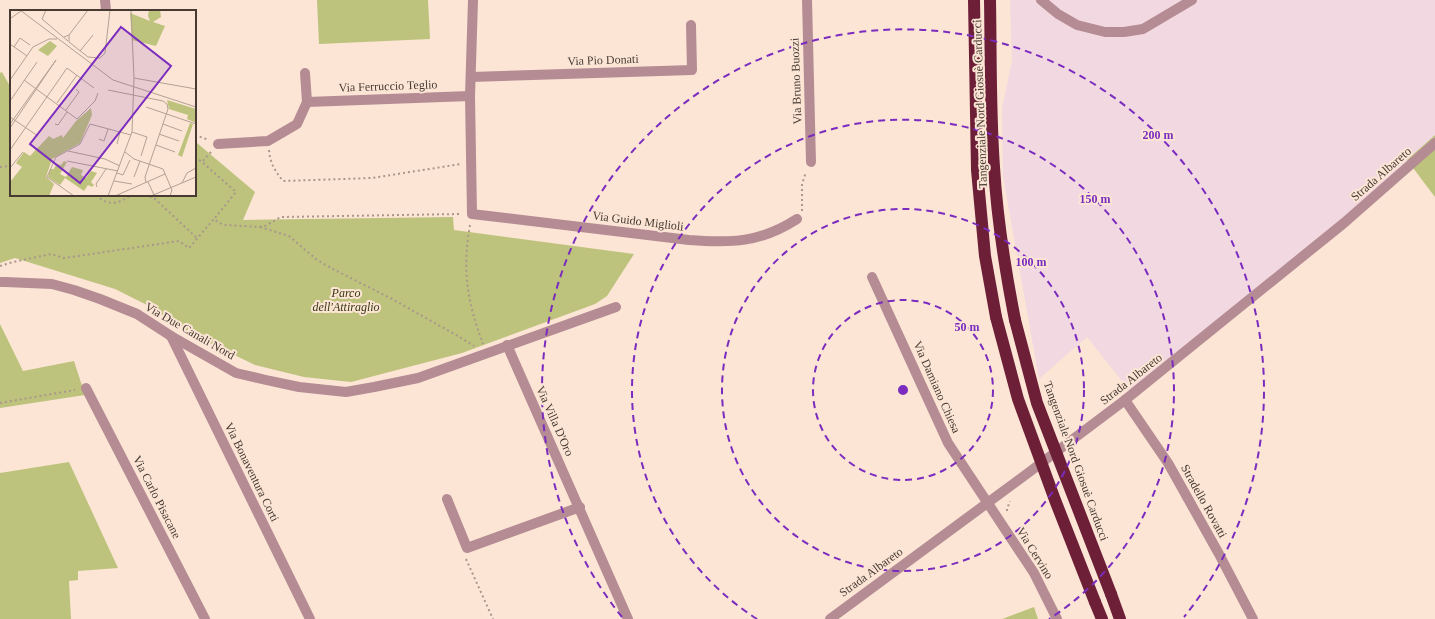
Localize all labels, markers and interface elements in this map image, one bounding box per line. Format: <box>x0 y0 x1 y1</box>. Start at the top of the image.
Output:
inset map <box>10 10 196 196</box>
street label: Tangenziale Nord Giosuè Carducci <box>970 19 990 189</box>
street label: Via Bruno Buozzi <box>787 37 805 125</box>
street label: Via Pio Donati <box>567 52 640 68</box>
street label: Via Ferruccio Teglio <box>338 77 438 95</box>
text: 200 m <box>1143 128 1174 142</box>
street label: Strada Albareto <box>1348 144 1414 204</box>
text: 150 m <box>1080 192 1111 206</box>
street label: Via Guido Miglioli <box>592 208 685 234</box>
text: 100 m <box>1016 255 1047 269</box>
park label: Parco dell'Attiraglio <box>312 286 380 314</box>
street label: Via Due Canali Nord <box>143 300 237 362</box>
text: 50 m <box>955 320 980 334</box>
street label: Via Damiano Chiesa <box>910 339 964 436</box>
street label: Strada Albareto <box>1097 350 1165 408</box>
street label: Tangenziale Nord Giosuè Carducci <box>1041 379 1112 543</box>
centre of rings <box>896 383 910 397</box>
street label: Via Villa D'Oro <box>533 384 577 458</box>
street label: Via Bonaventura Corti <box>222 420 282 524</box>
street label: Via Carlo Pisacane <box>130 453 184 541</box>
street label: Stradello Rovatti <box>1178 462 1230 541</box>
street label: Via Cervino <box>1014 525 1056 581</box>
street label: Strada Albareto <box>837 544 905 600</box>

